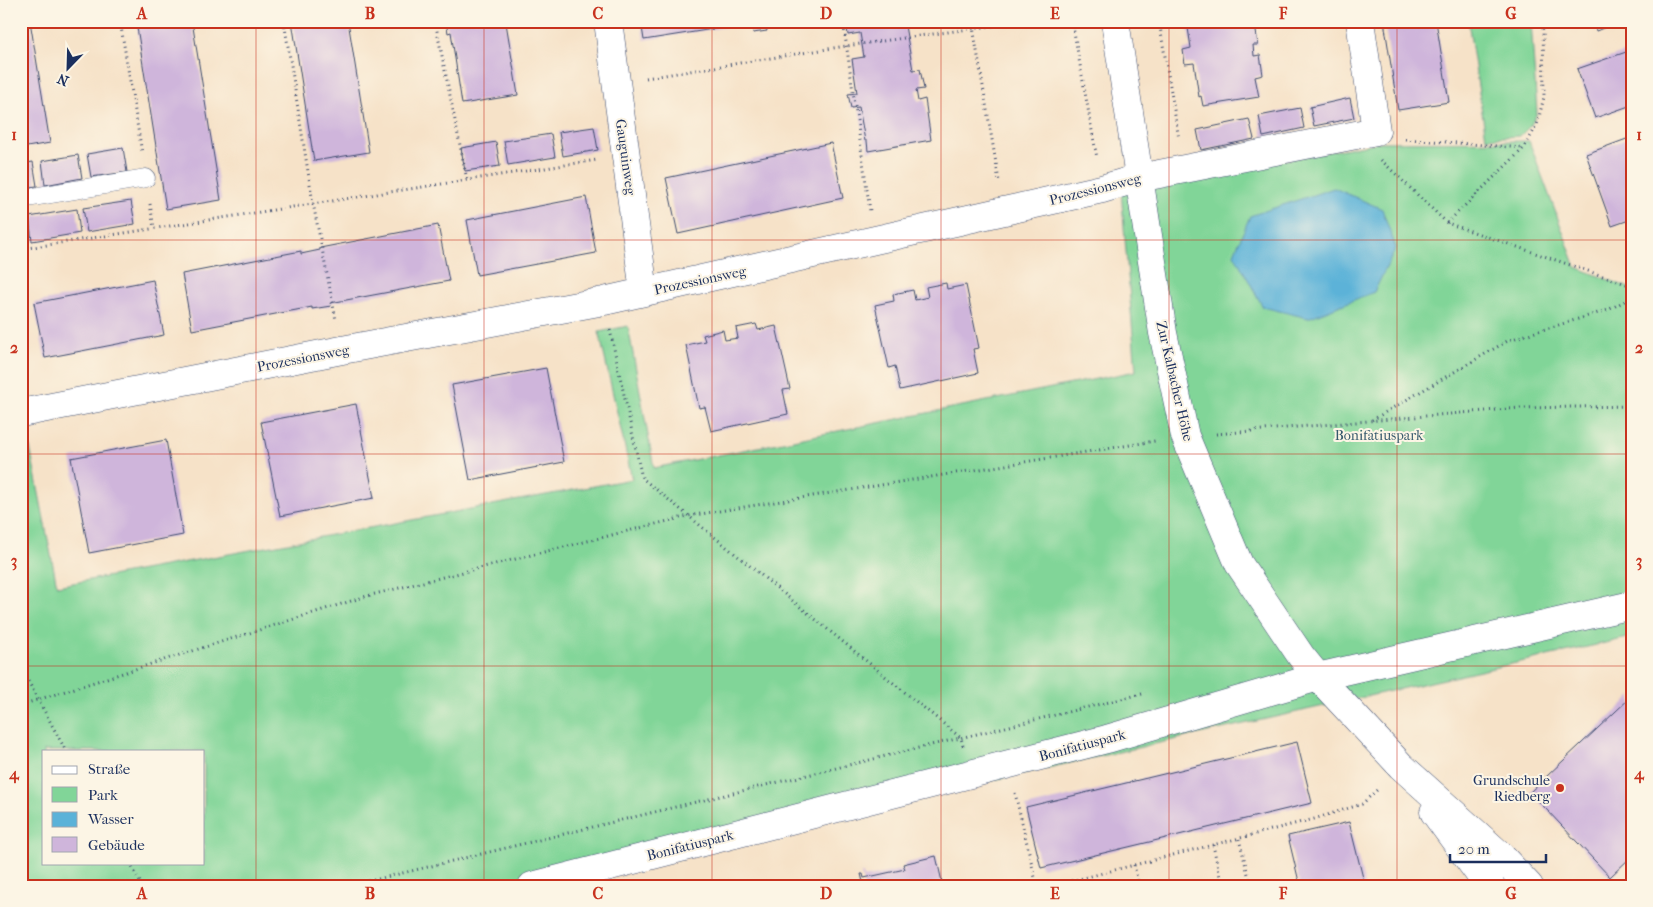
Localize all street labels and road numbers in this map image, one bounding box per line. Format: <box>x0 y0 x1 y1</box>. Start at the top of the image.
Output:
street label: Gauguinweg <box>612 118 639 197</box>
street label: Prozessionsweg <box>1048 170 1143 209</box>
street label: Prozessionsweg <box>653 262 748 299</box>
street label: Zur Kalbacher Höhe <box>1152 319 1197 443</box>
street label: Prozessionsweg <box>255 341 351 376</box>
street label: Bonifatiuspark <box>1037 726 1128 765</box>
street label: Bonifatiuspark <box>645 826 736 864</box>

